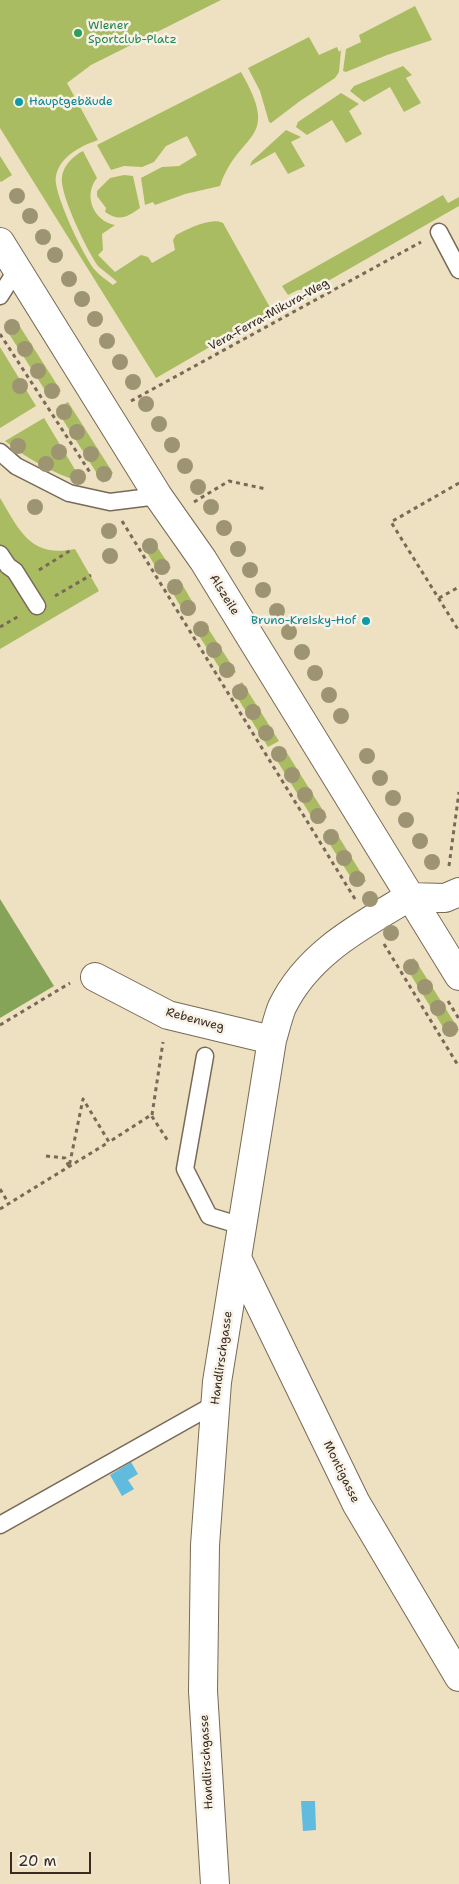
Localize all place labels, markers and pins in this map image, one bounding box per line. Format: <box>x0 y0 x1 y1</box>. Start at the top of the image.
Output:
place label: Wiener Sportclub-Platz <box>88 19 177 47</box>
marker: Wiener Sportclub-Platz <box>72 27 84 39</box>
place label: Hauptgebäude <box>29 95 113 109</box>
marker: Hauptgebäude <box>13 96 25 108</box>
place label: Bruno-Kreisky-Hof <box>251 614 356 628</box>
marker: Bruno-Kreisky-Hof <box>360 615 372 627</box>

